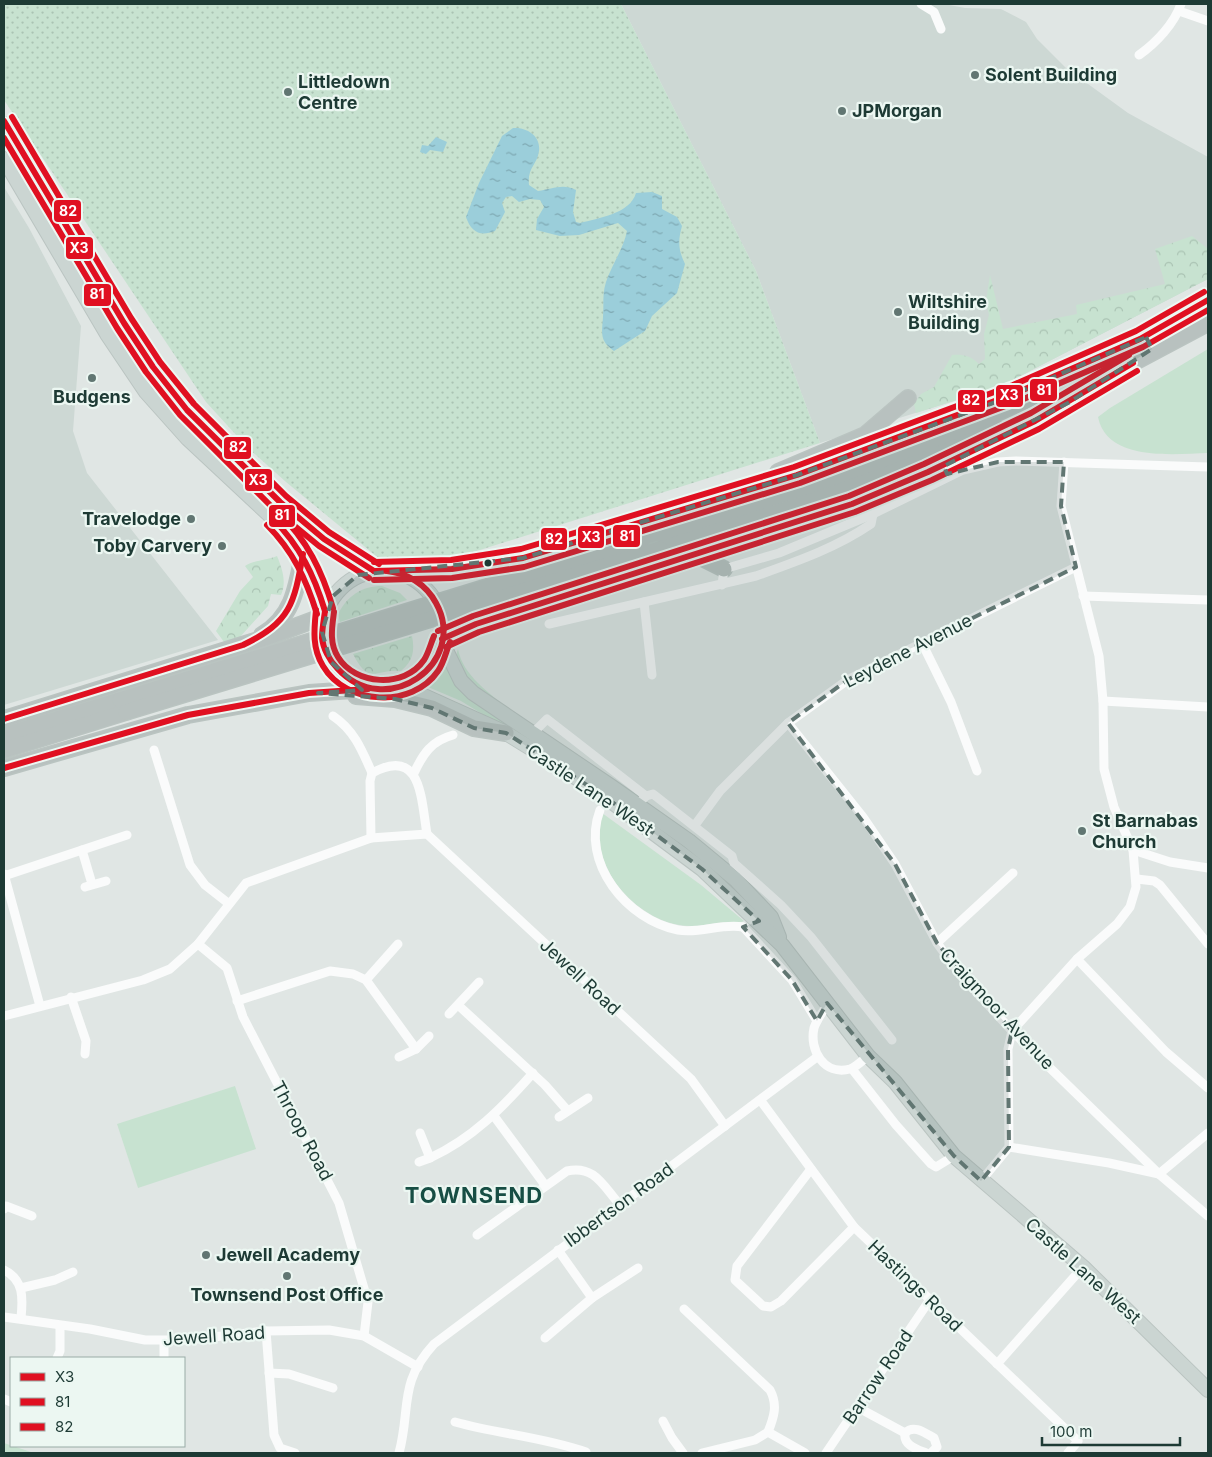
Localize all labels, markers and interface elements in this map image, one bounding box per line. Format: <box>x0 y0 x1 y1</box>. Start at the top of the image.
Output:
place label: Solent Building <box>985 64 1117 85</box>
marker: Solent Building <box>969 69 981 81</box>
place label: Littledown Centre <box>298 71 390 113</box>
marker: Littledown Centre <box>282 86 294 98</box>
place label: JPMorgan <box>852 100 942 121</box>
marker: JPMorgan <box>836 105 848 117</box>
line badge: 82 <box>53 199 82 223</box>
text: 82 <box>59 202 77 219</box>
line badge: X3 <box>65 236 94 260</box>
text: X3 <box>69 239 89 256</box>
line badge: 81 <box>83 283 112 307</box>
text: 81 <box>89 285 105 302</box>
place label: Wiltshire Building <box>908 291 987 333</box>
marker: Wiltshire Building <box>892 306 904 318</box>
marker: Budgens <box>86 372 98 384</box>
line badge: 81 <box>1029 378 1058 402</box>
text: 81 <box>1036 381 1052 398</box>
line badge: X3 <box>995 384 1024 408</box>
place label: Budgens <box>53 386 131 407</box>
text: X3 <box>999 386 1019 403</box>
line badge: 82 <box>957 389 986 413</box>
text: 82 <box>962 391 980 408</box>
line badge: 82 <box>223 436 252 460</box>
text: 82 <box>229 438 247 455</box>
line badge: X3 <box>244 468 273 492</box>
text: X3 <box>248 471 268 488</box>
line badge: 81 <box>268 504 296 528</box>
text: 81 <box>274 506 290 523</box>
place label: Travelodge <box>82 508 181 529</box>
marker: Travelodge <box>185 513 197 525</box>
line badge: 81 <box>612 524 641 548</box>
line badge: X3 <box>577 525 605 549</box>
line badge: 82 <box>540 527 568 551</box>
text: 81 <box>619 527 635 544</box>
text: X3 <box>581 528 601 545</box>
text: 82 <box>545 530 563 547</box>
place label: Toby Carvery <box>93 535 212 556</box>
marker: Toby Carvery <box>216 540 228 552</box>
unlabelled marker <box>483 558 493 568</box>
street label: Leydene Avenue <box>840 609 975 692</box>
street label: Castle Lane West <box>523 740 657 840</box>
place label: St Barnabas Church <box>1092 810 1198 852</box>
marker: St Barnabas Church <box>1076 825 1088 837</box>
street label: Jewell Road <box>536 934 625 1019</box>
street label: Craigmoor Avenue <box>936 944 1059 1074</box>
street label: Throop Road <box>267 1077 337 1184</box>
street label: Ibbertson Road <box>560 1158 677 1251</box>
district label: TOWNSEND <box>405 1182 543 1208</box>
street label: Castle Lane West <box>1021 1213 1145 1328</box>
street label: Hastings Road <box>864 1235 967 1336</box>
place label: Jewell Academy <box>216 1244 360 1265</box>
marker: Jewell Academy <box>200 1249 212 1261</box>
marker: Townsend Post Office <box>281 1270 293 1282</box>
place label: Townsend Post Office <box>191 1284 384 1305</box>
street label: Jewell Road <box>162 1321 266 1350</box>
street label: Barrow Road <box>838 1326 917 1428</box>
legend <box>10 1357 185 1447</box>
text: X3 <box>55 1367 74 1386</box>
text: 81 <box>55 1392 70 1411</box>
scale bar <box>1042 1414 1180 1446</box>
text: 82 <box>55 1417 73 1436</box>
text: 100 m <box>1050 1422 1092 1441</box>

